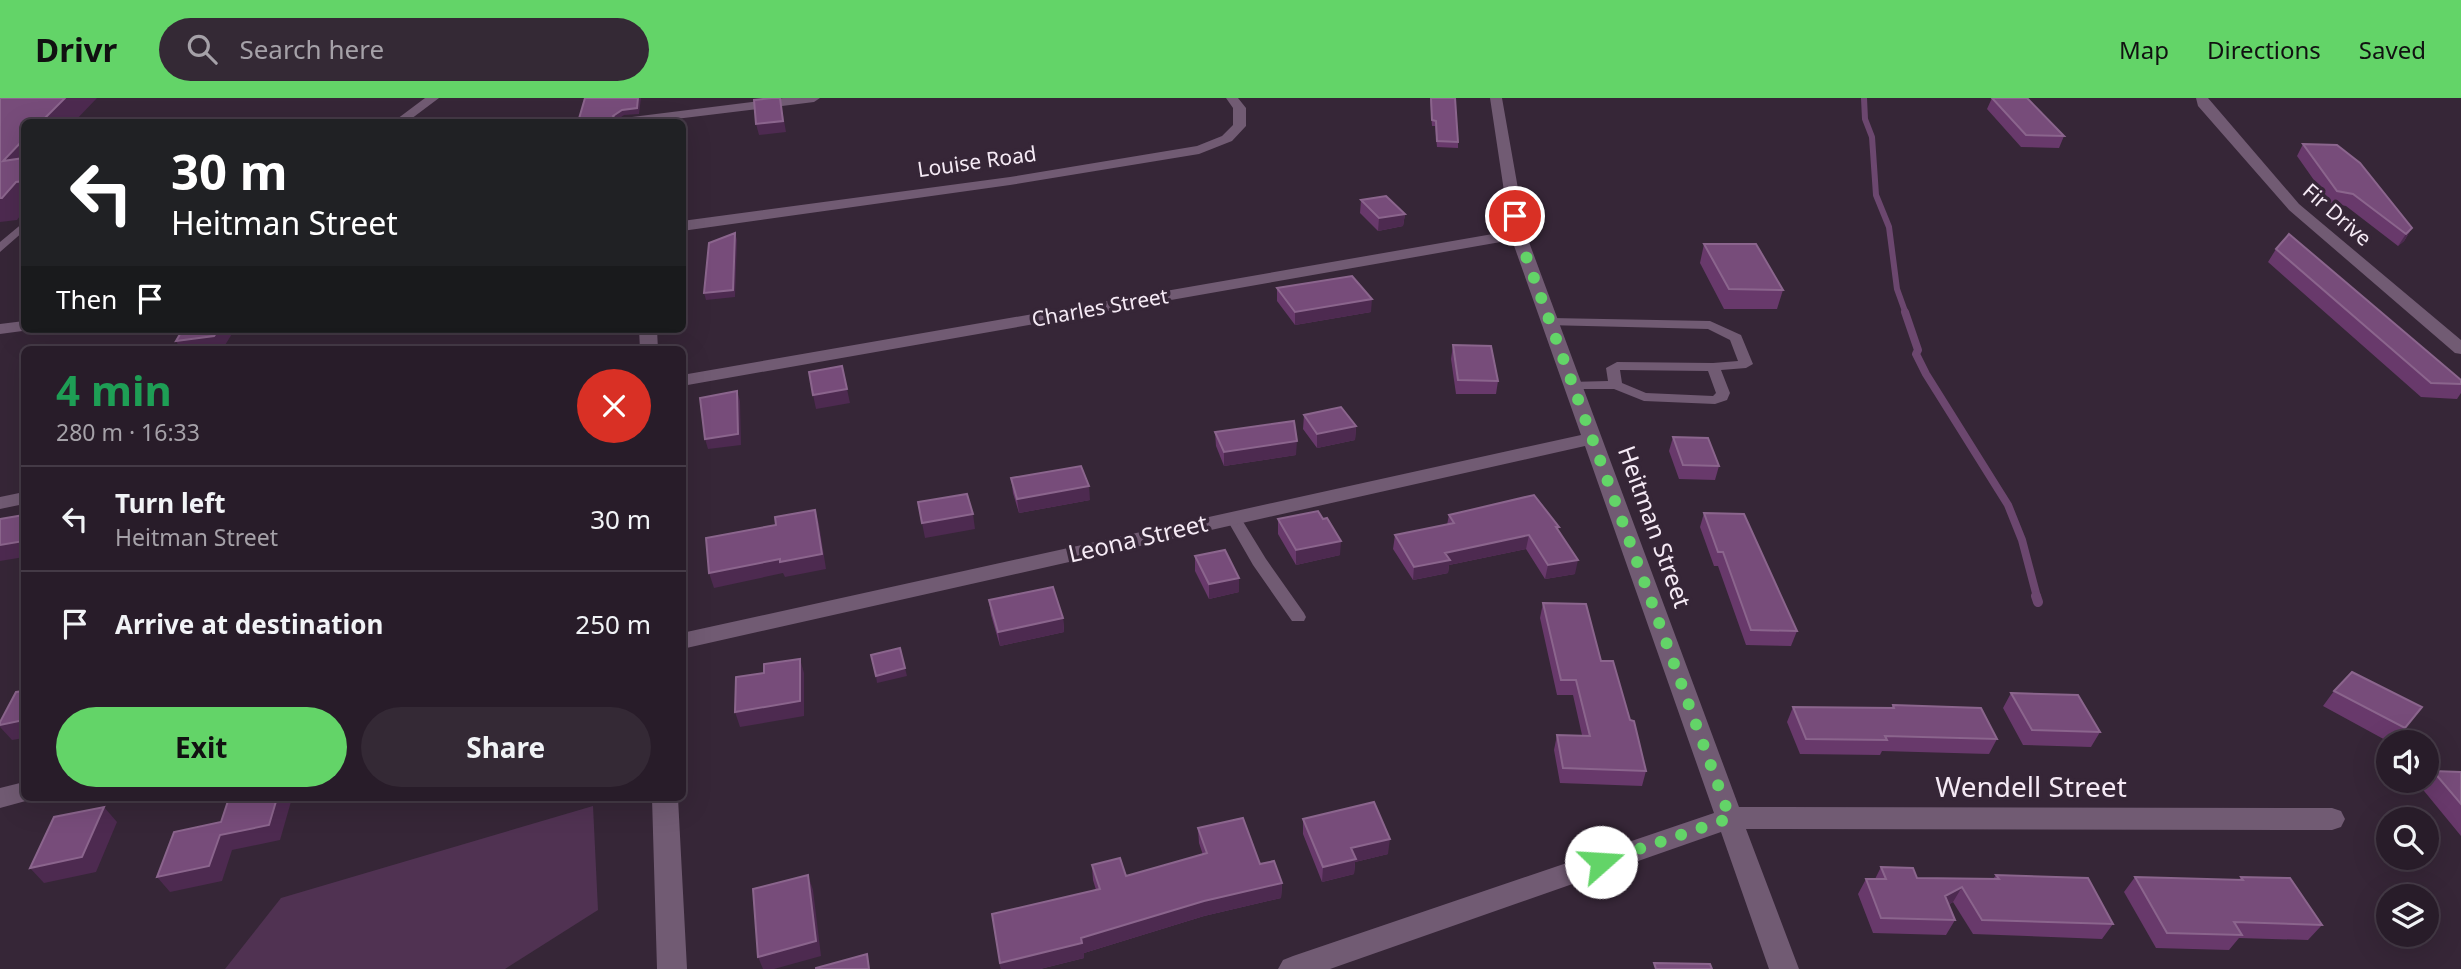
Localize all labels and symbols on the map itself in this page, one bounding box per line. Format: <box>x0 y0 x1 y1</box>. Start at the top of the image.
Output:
street label: Louise Road <box>916 139 1038 183</box>
street label: Fir Drive <box>2297 177 2378 252</box>
pin <box>1485 186 1545 246</box>
street label: Charles Street <box>1029 281 1171 333</box>
street label: Heitman Street <box>1611 441 1700 612</box>
street label: Leona Street <box>1065 505 1211 570</box>
street label: Wendell Street <box>1935 767 2127 805</box>
position arrow <box>1564 825 1638 899</box>

